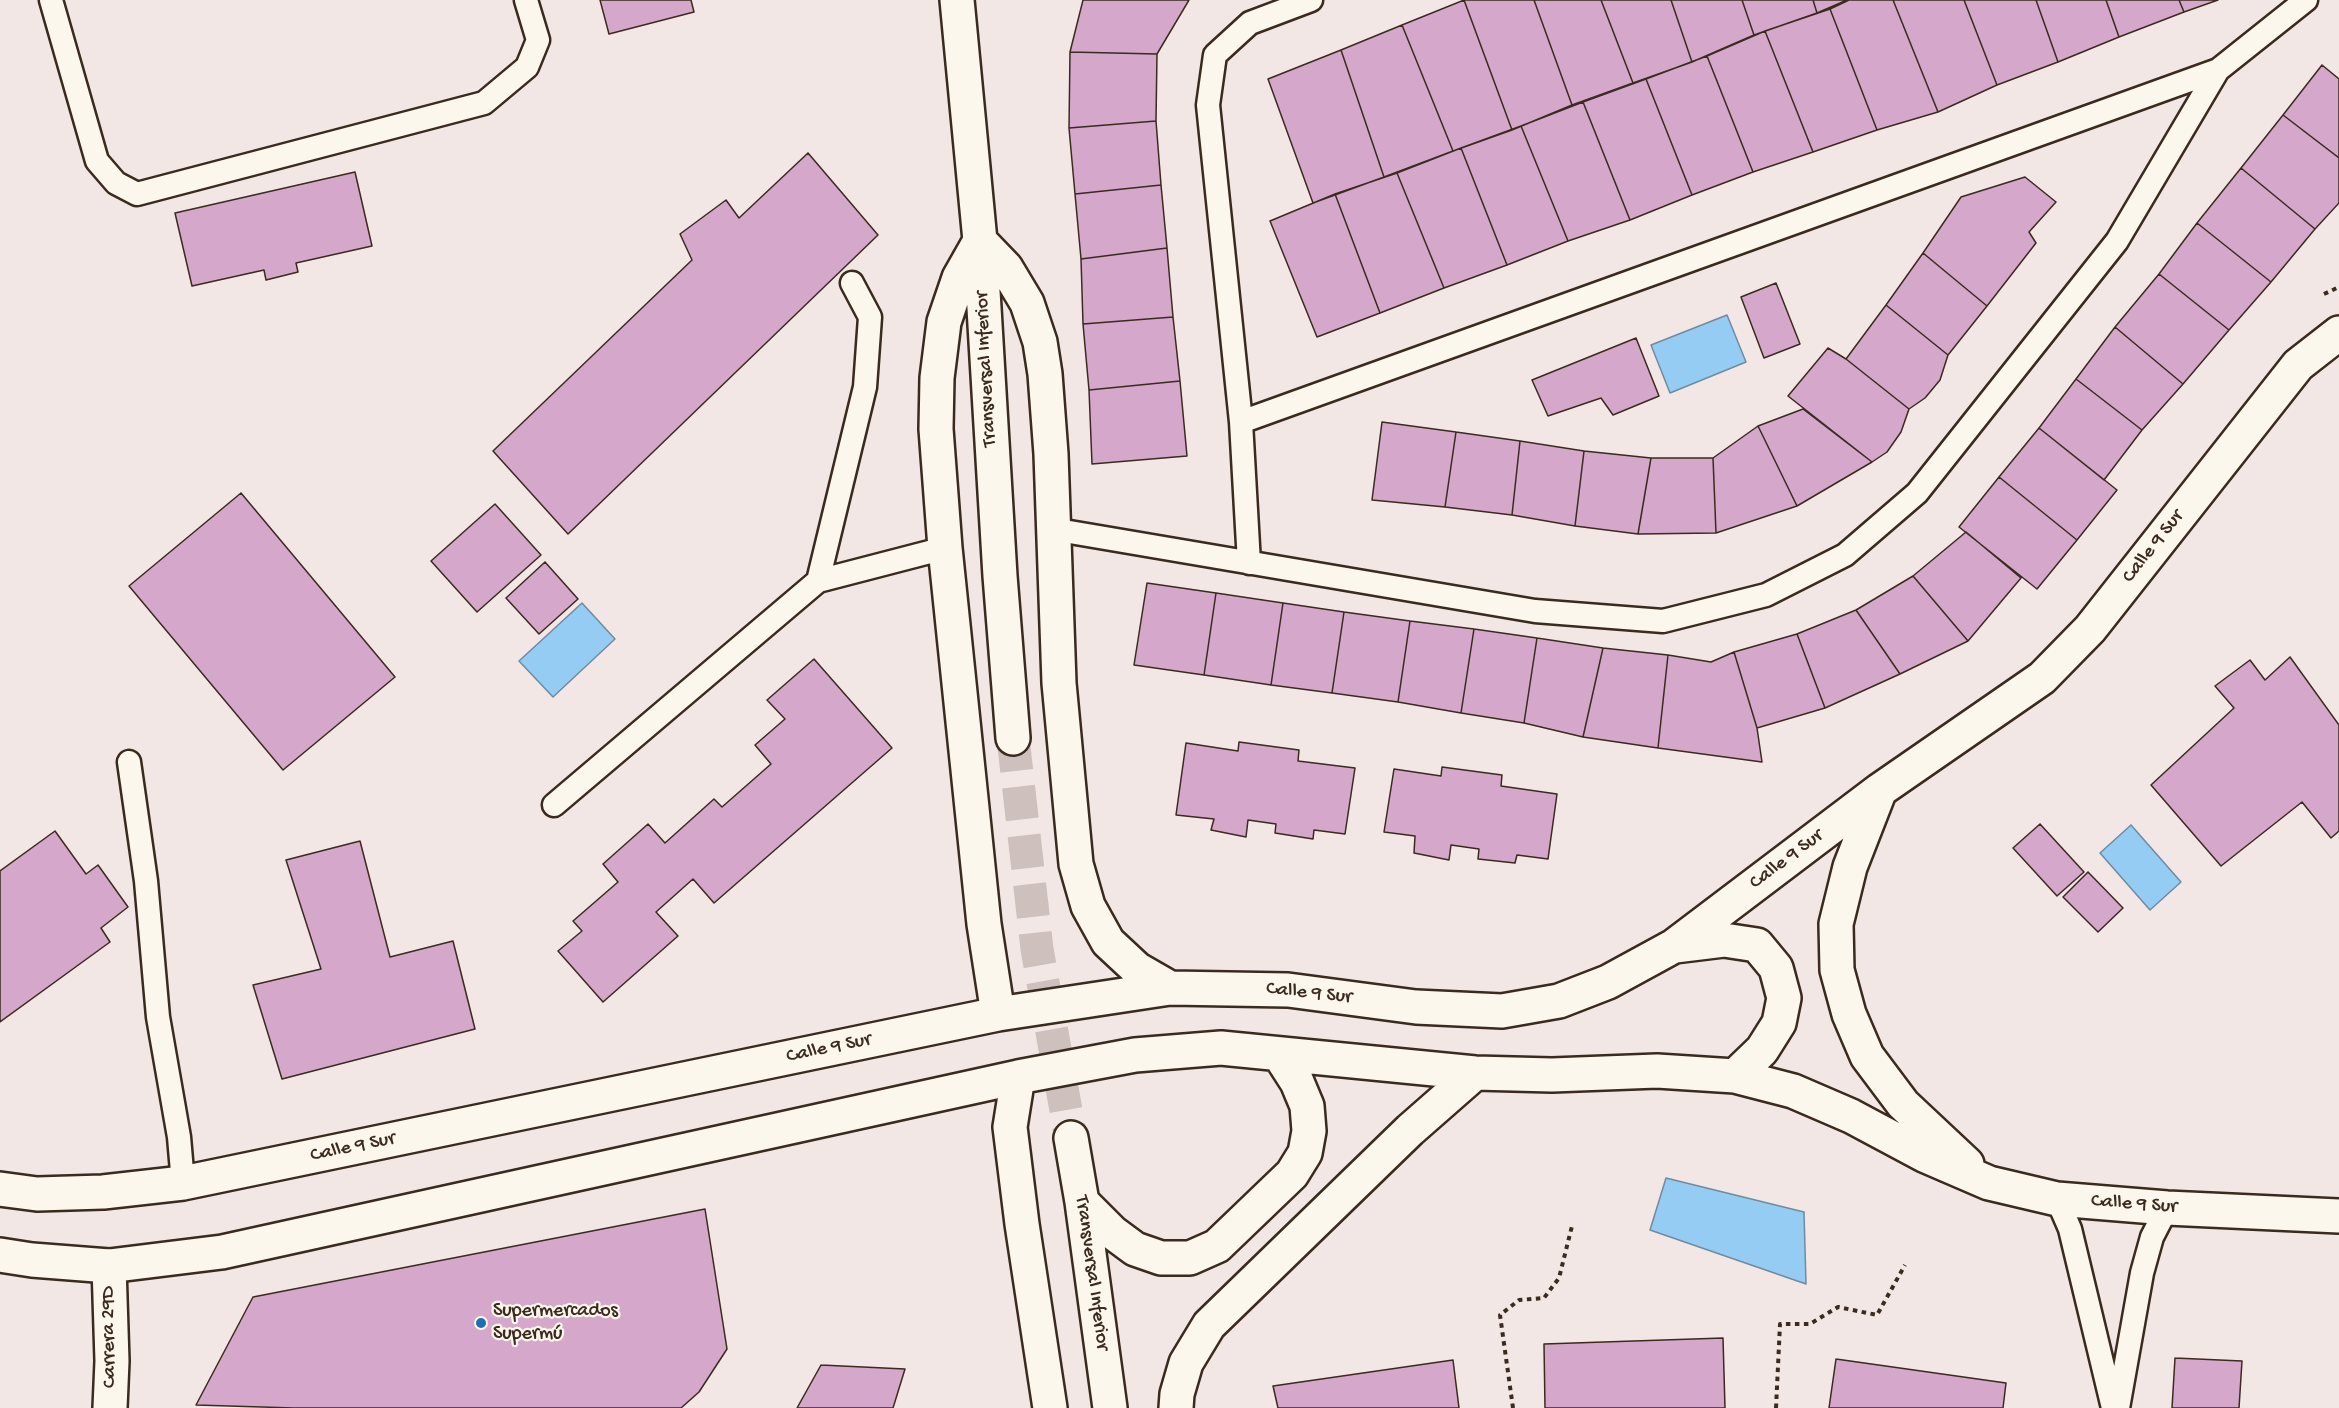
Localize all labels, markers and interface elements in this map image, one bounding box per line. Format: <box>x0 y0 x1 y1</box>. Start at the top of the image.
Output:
street label: Transversal Inferior <box>971 290 1003 448</box>
street label: Calle 9 Sur <box>2118 506 2190 588</box>
street label: Calle 9 Sur <box>1745 824 1829 896</box>
street label: Calle 9 Sur <box>1265 978 1353 1010</box>
street label: Calle 9 Sur <box>784 1028 874 1070</box>
street label: Calle 9 Sur <box>308 1127 398 1169</box>
street label: Calle 9 Sur <box>2090 1190 2178 1220</box>
street label: Transversal Inferior <box>1068 1194 1114 1352</box>
street label: Carrera 29D <box>97 1286 123 1388</box>
place label: Supermercados Supermú <box>493 1300 618 1347</box>
marker: Supermercados Supermú <box>474 1316 488 1330</box>

